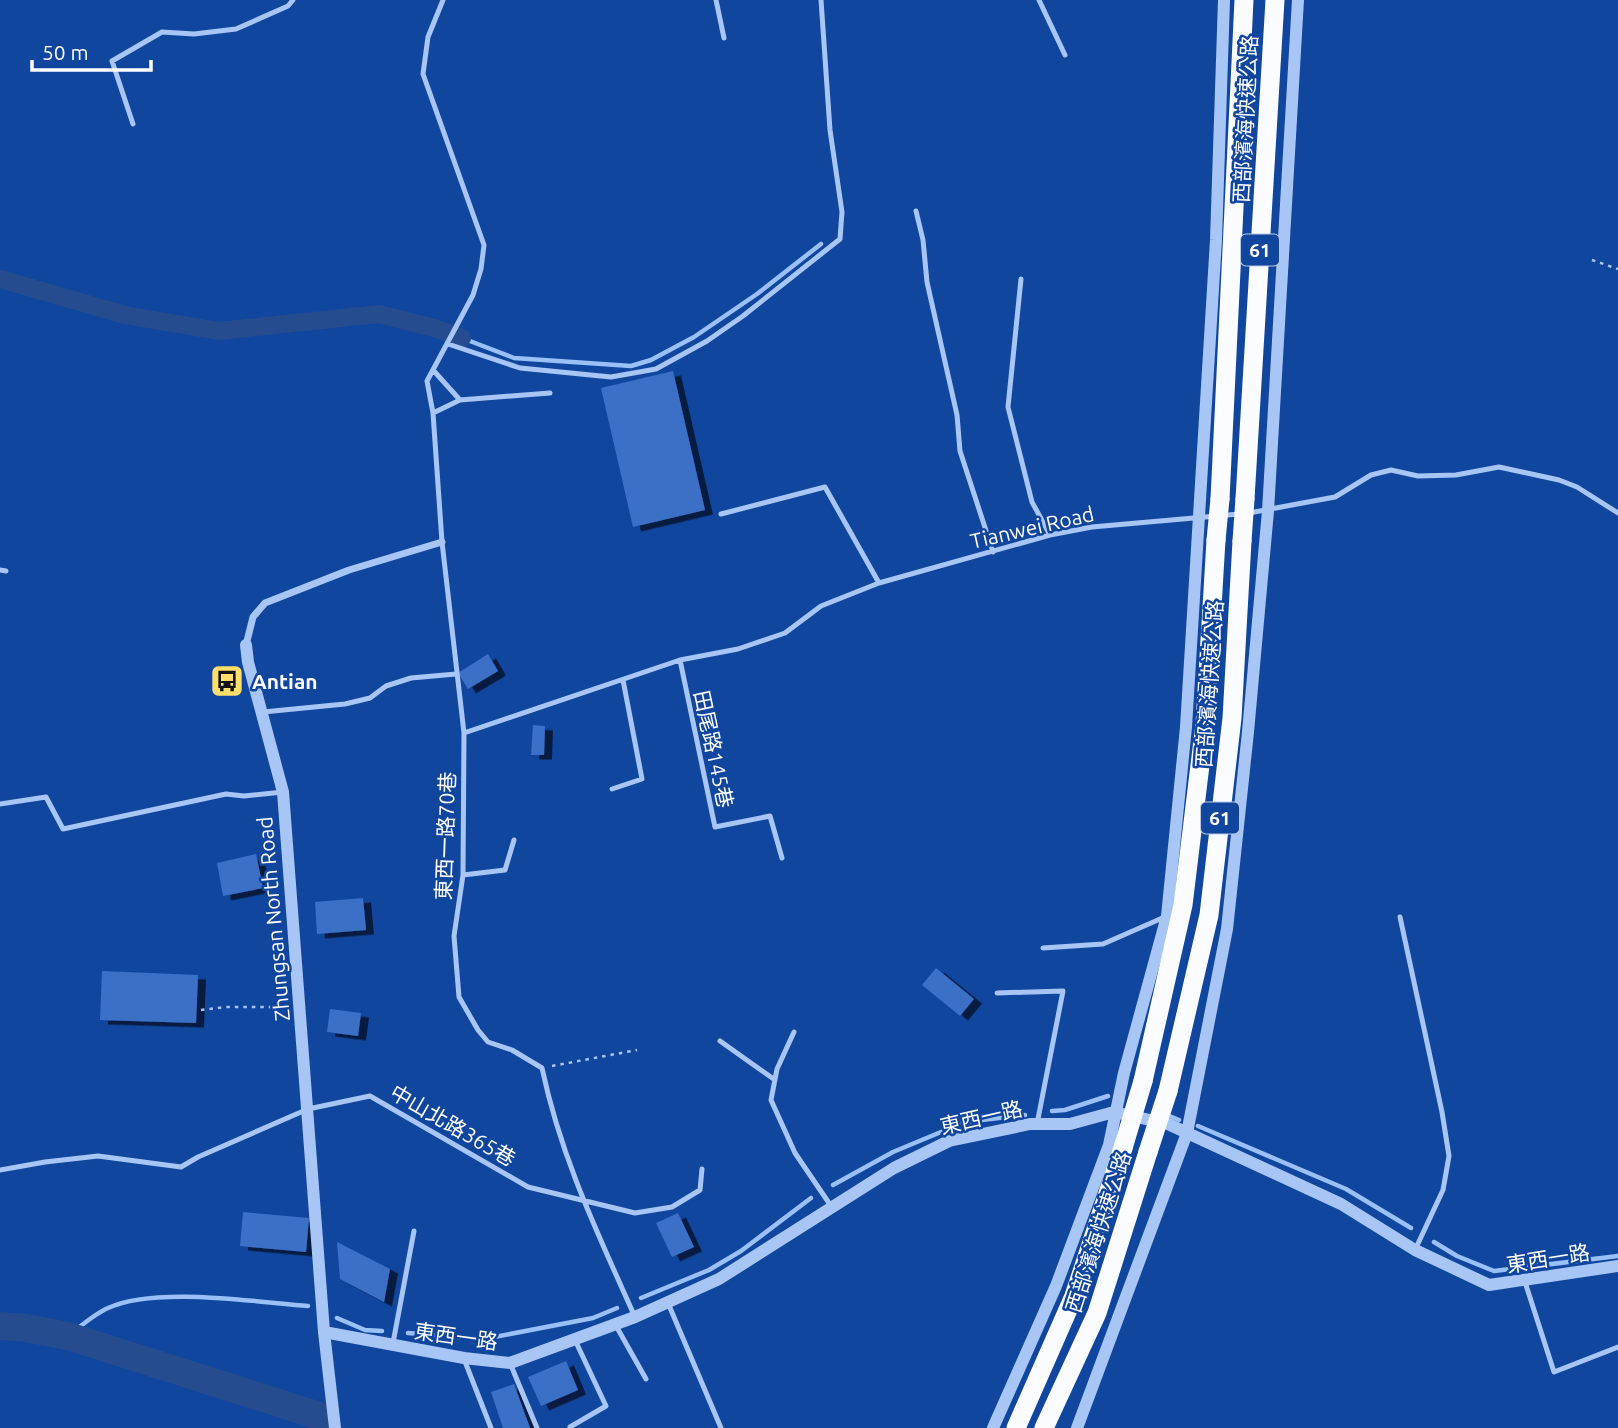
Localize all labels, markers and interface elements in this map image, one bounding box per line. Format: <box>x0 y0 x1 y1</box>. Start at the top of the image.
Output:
scale bar <box>32 28 150 72</box>
street label: 西部濱海快速公路 <box>1229 34 1261 204</box>
text: 50 m <box>42 40 89 64</box>
road number: 61 <box>1241 234 1279 266</box>
street label: Tianwei Road <box>968 501 1096 553</box>
street label: 西部濱海快速公路 <box>1191 599 1227 769</box>
bus stop icon: Antian <box>208 662 246 700</box>
place label: Antian <box>252 669 318 693</box>
street label: 田尾路145巷 <box>690 688 738 810</box>
street label: 東西一路70巷 <box>431 771 459 901</box>
road number: 61 <box>1201 803 1239 834</box>
street label: Zhungsan North Road <box>252 816 294 1022</box>
street label: 中山北路365巷 <box>386 1079 520 1171</box>
street label: 東西一路 <box>937 1096 1025 1138</box>
street label: 西部濱海快速公路 <box>1061 1148 1135 1316</box>
street label: 東西一路 <box>1505 1240 1591 1276</box>
street label: 東西一路 <box>413 1318 499 1354</box>

